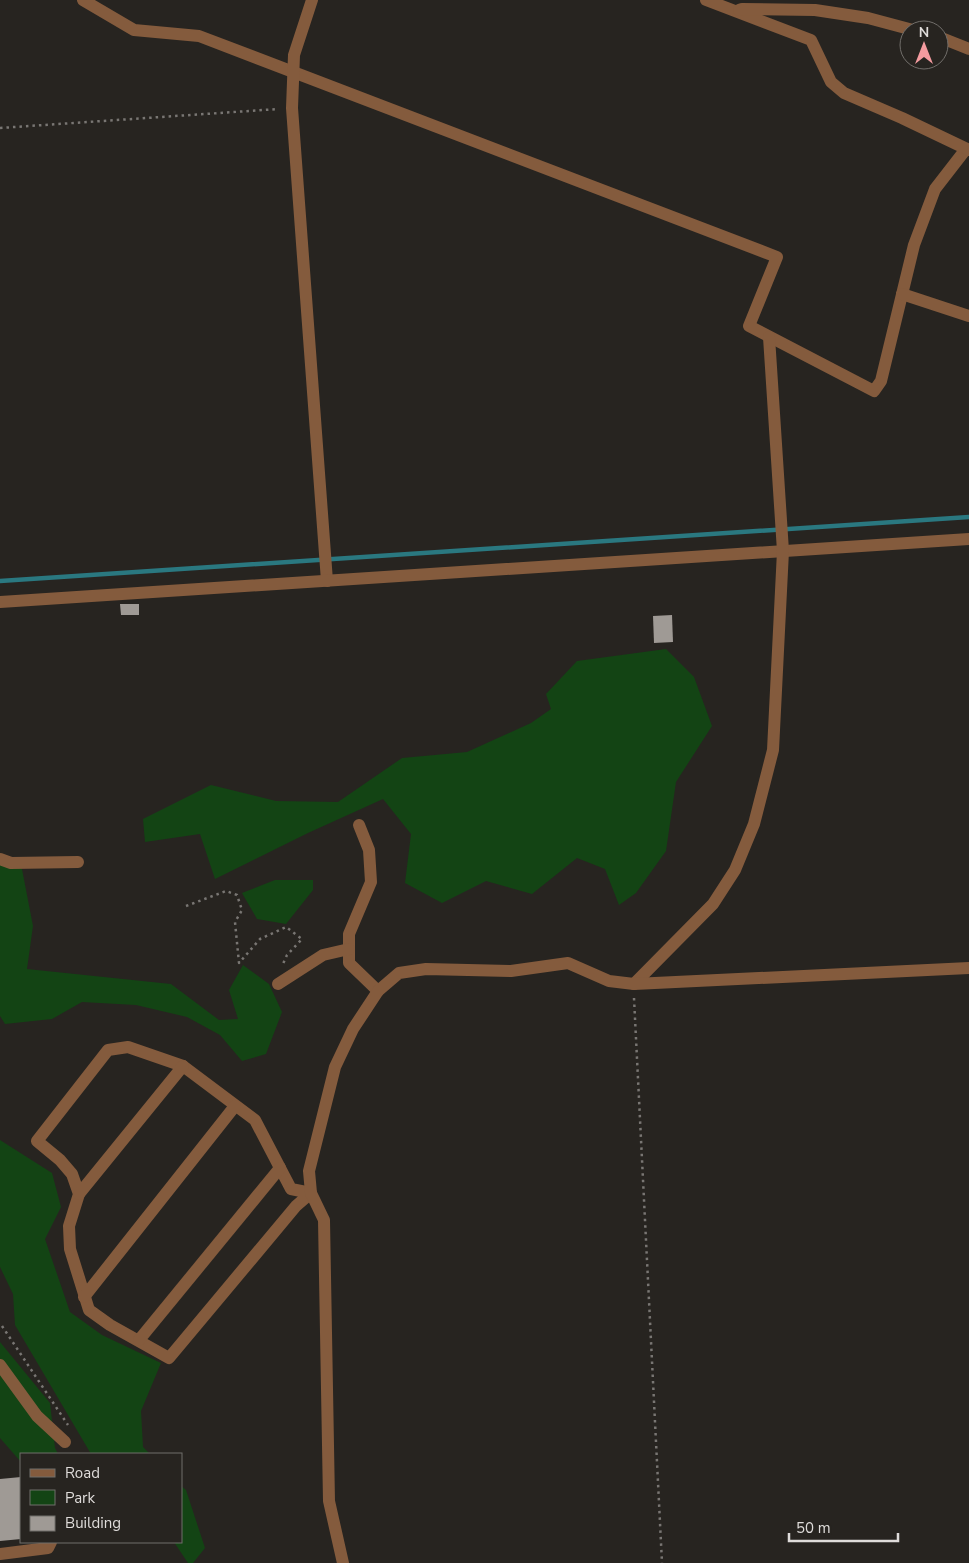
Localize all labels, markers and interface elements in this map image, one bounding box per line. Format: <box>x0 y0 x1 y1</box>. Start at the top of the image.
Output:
north arrow <box>899 20 949 70</box>
text: N <box>919 23 929 42</box>
legend <box>20 1453 182 1543</box>
text: Road <box>65 1463 100 1483</box>
text: Park <box>65 1488 95 1508</box>
scale bar <box>789 1510 898 1542</box>
text: Building <box>65 1513 121 1533</box>
text: 50 m <box>796 1518 831 1538</box>

